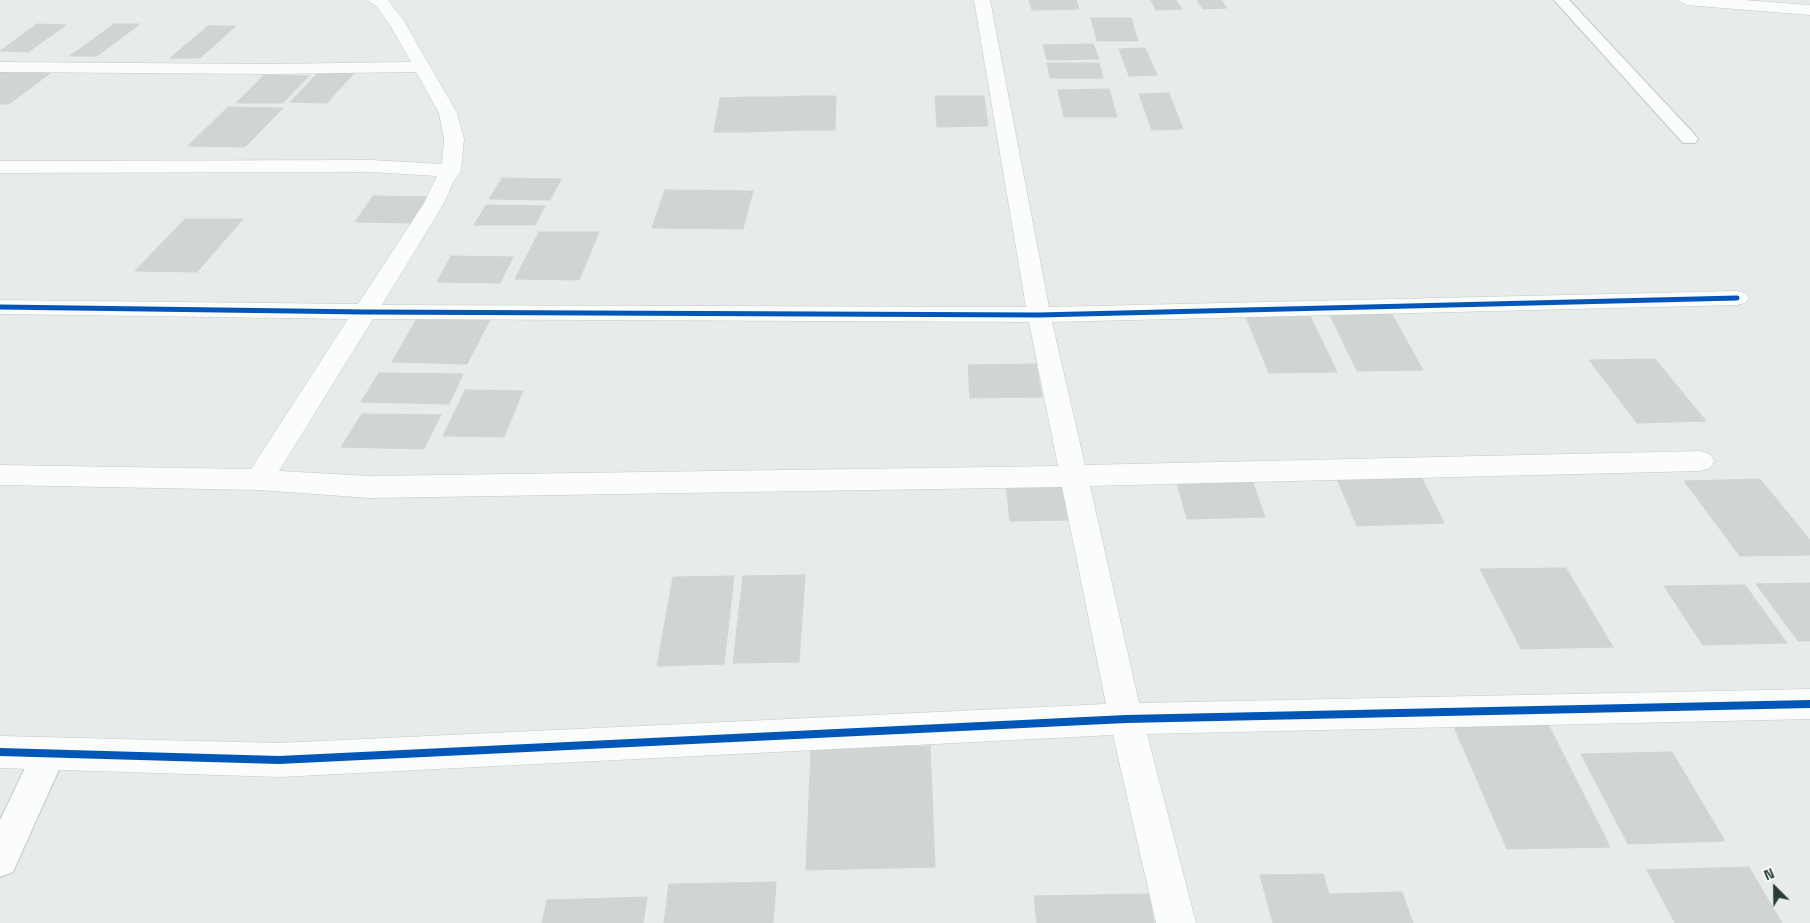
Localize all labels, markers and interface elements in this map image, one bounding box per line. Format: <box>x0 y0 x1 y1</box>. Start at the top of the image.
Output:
north arrow <box>1750 863 1800 913</box>
text: N <box>1761 864 1777 884</box>

